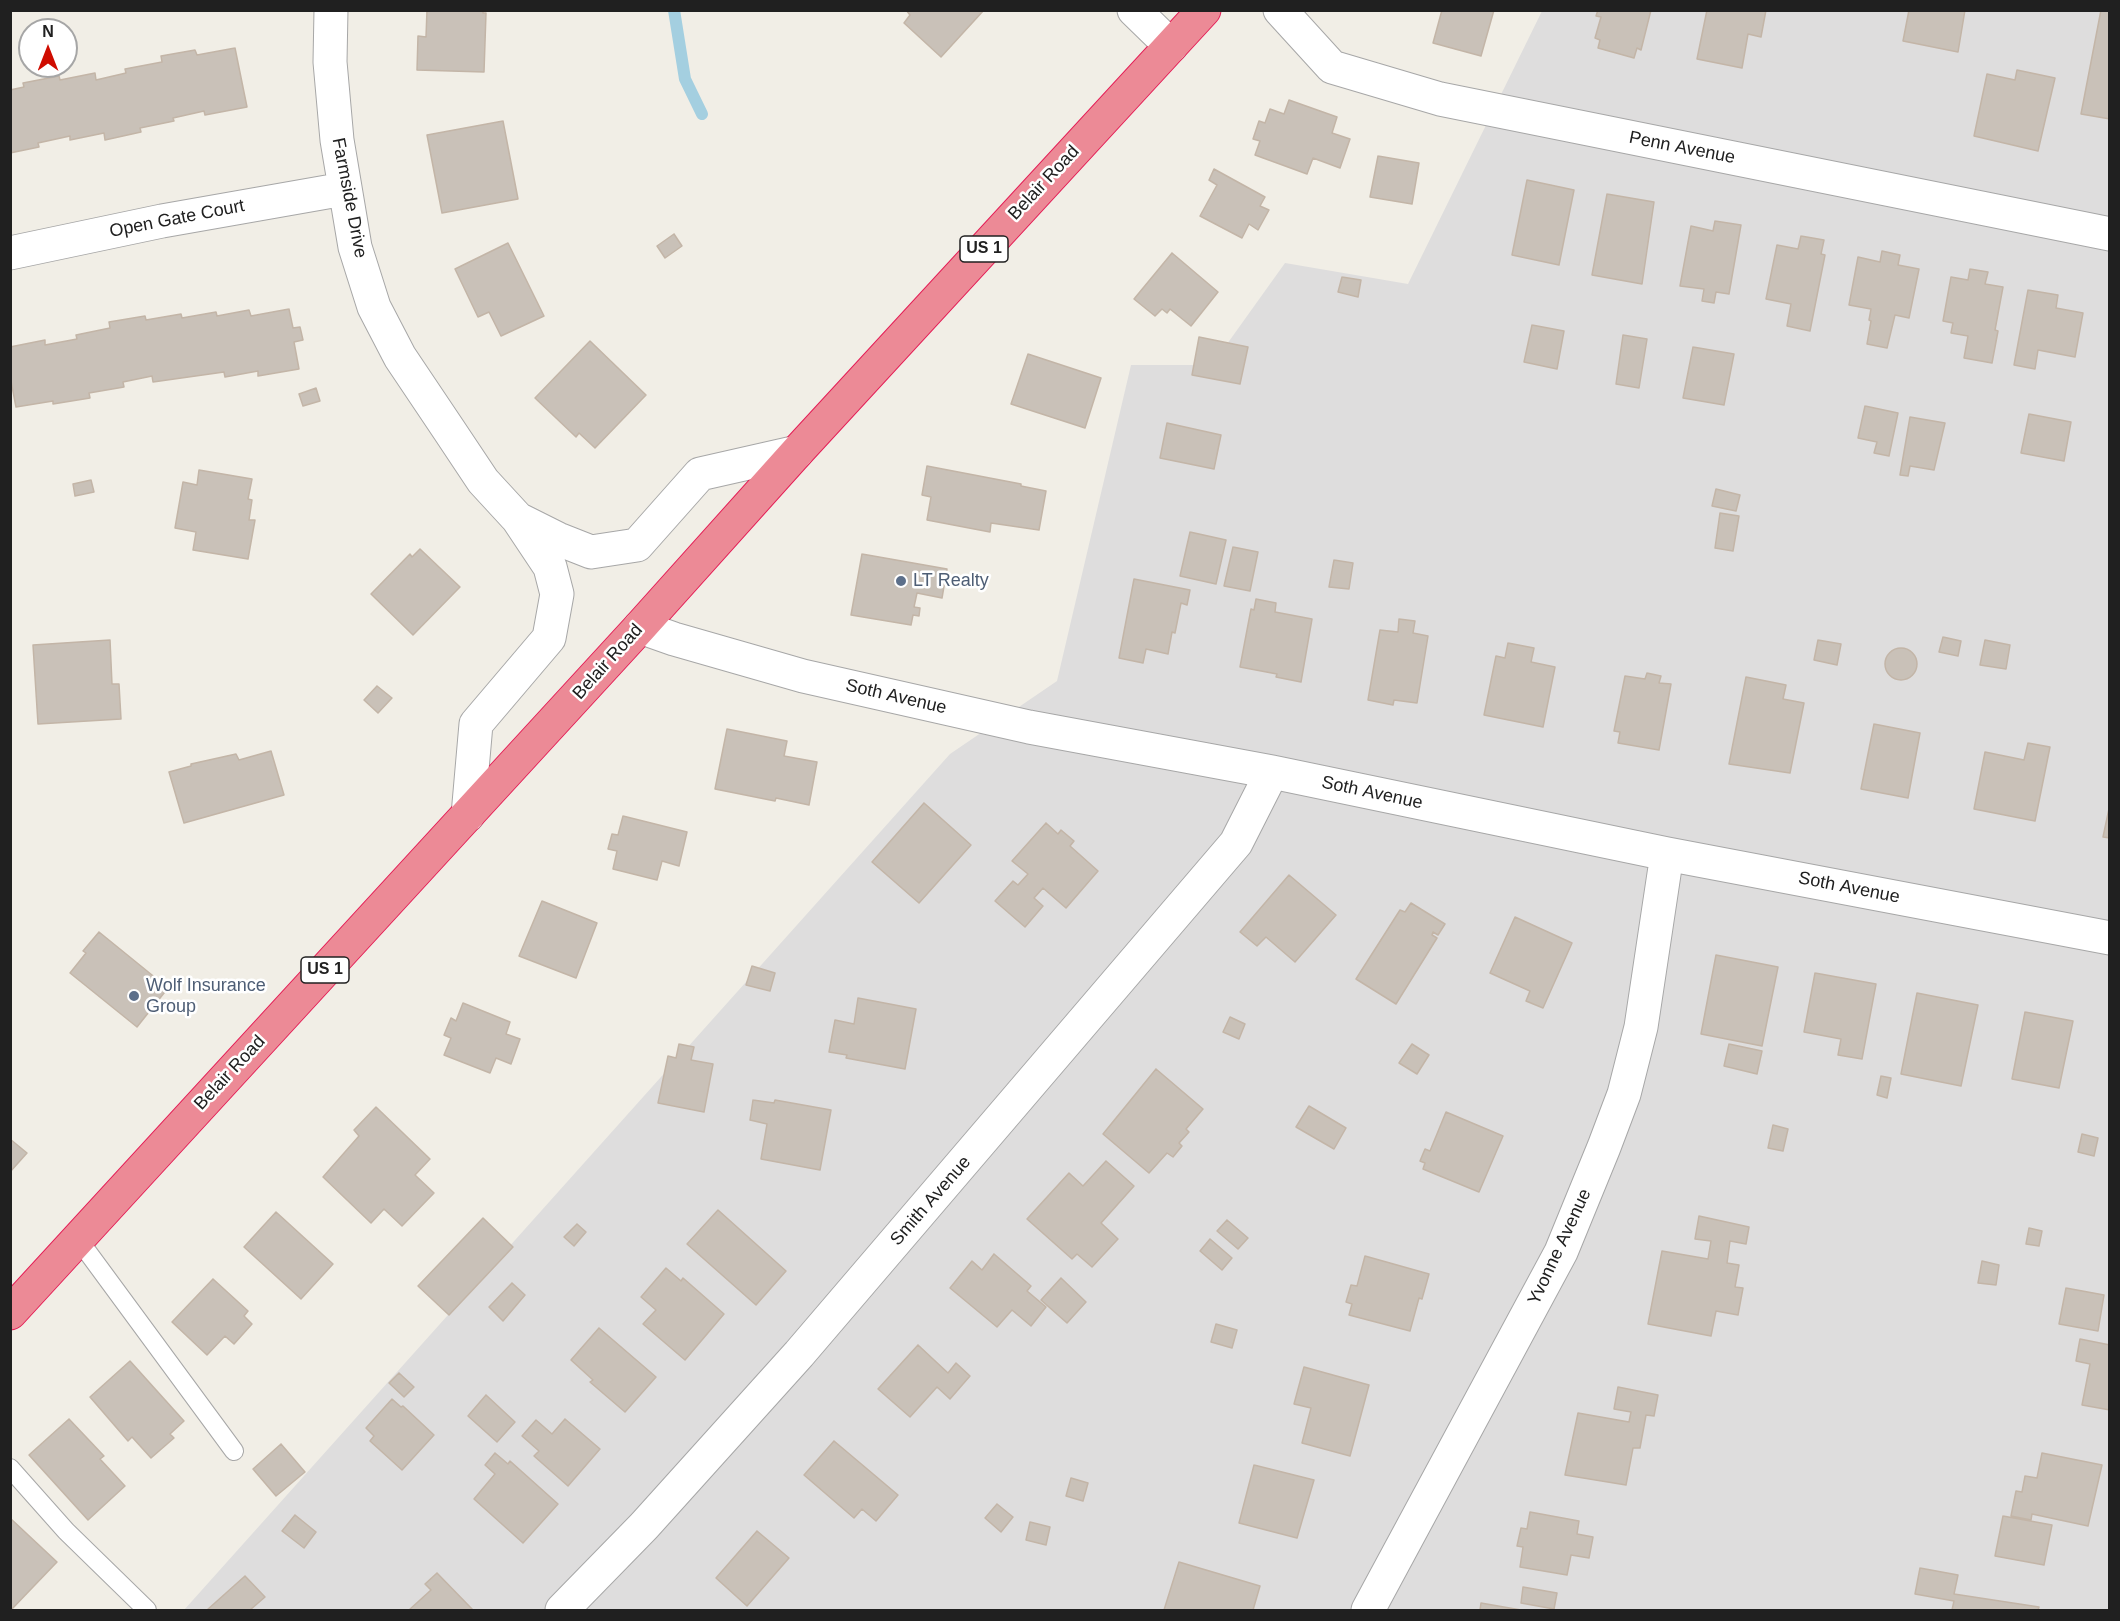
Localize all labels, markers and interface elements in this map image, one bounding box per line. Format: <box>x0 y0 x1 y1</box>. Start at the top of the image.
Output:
north arrow <box>18 18 78 78</box>
text: N <box>42 23 54 40</box>
street label: Penn Avenue <box>1627 127 1737 169</box>
street label: Farmside Drive <box>327 136 371 260</box>
street label: Belair Road <box>1004 141 1084 225</box>
street label: Open Gate Court <box>108 195 246 243</box>
road number: US 1 <box>960 236 1008 262</box>
place label: LT Realty <box>913 570 989 592</box>
marker: LT Realty <box>894 574 908 588</box>
street label: Belair Road <box>569 620 647 704</box>
street label: Soth Avenue <box>844 675 948 719</box>
street label: Soth Avenue <box>1320 772 1424 814</box>
street label: Soth Avenue <box>1797 868 1901 908</box>
road number: US 1 <box>301 957 349 983</box>
place label: Wolf Insurance Group <box>146 975 266 1018</box>
marker: Wolf Insurance Group <box>127 989 141 1003</box>
street label: Belair Road <box>190 1031 270 1115</box>
street label: Smith Avenue <box>886 1152 976 1250</box>
street label: Yvonne Avenue <box>1524 1185 1596 1309</box>

